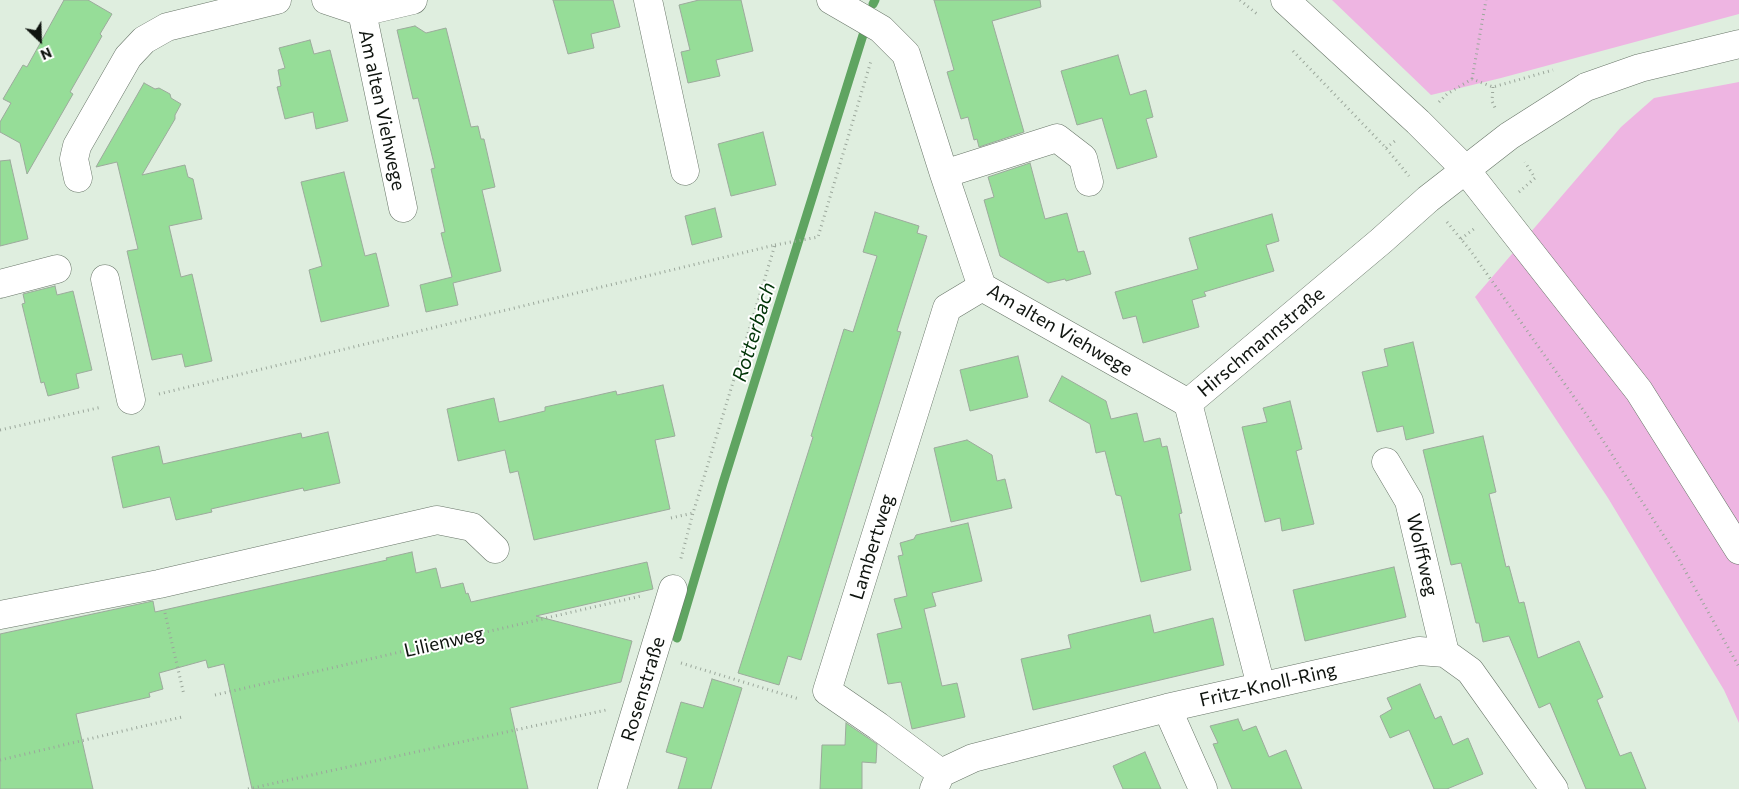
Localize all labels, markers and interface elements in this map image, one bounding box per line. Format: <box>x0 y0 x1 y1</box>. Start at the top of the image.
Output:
north arrow <box>15 15 65 65</box>
street label: Am alten Viehwege <box>354 27 410 193</box>
text: N <box>38 44 55 64</box>
water label: Rotterbach <box>727 279 781 385</box>
street label: Am alten Viehwege <box>983 279 1137 381</box>
street label: Hirschmannstraße <box>1193 282 1329 402</box>
street label: Lambertweg <box>845 491 899 603</box>
street label: Wolffweg <box>1401 512 1443 598</box>
street label: Lilienweg <box>402 622 486 662</box>
street label: Rosenstraße <box>616 634 670 744</box>
street label: Fritz-Knoll-Ring <box>1197 658 1339 712</box>

